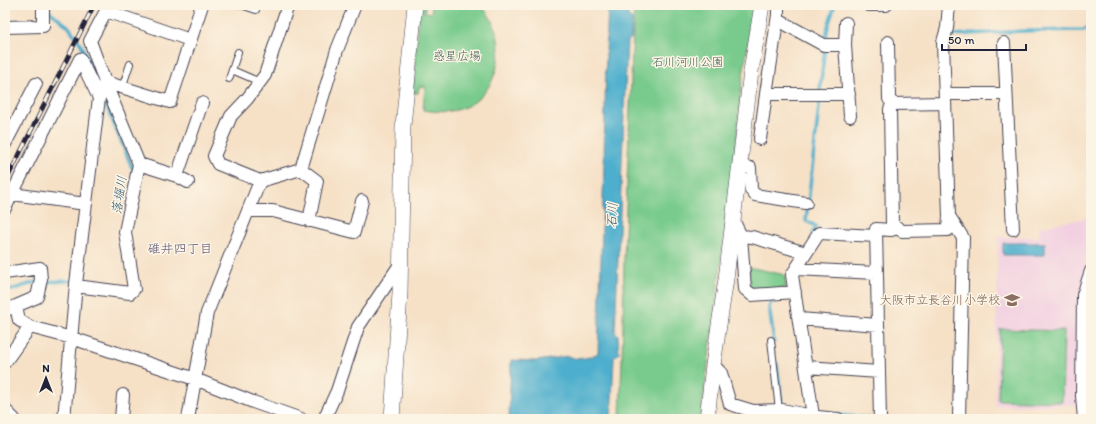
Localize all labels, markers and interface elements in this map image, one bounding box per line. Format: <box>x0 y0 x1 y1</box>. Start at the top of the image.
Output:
scale bar <box>942 26 1026 52</box>
text: 50 m <box>948 33 974 47</box>
park label: 惑星広場 <box>433 49 481 63</box>
park label: 石川河川公園 <box>652 55 724 69</box>
water label: 落堀川 <box>109 175 129 215</box>
water label: 石川 <box>604 202 620 228</box>
district label: 碓井四丁目 <box>147 241 213 256</box>
school or university icon: 大阪市立長谷川小学校 <box>1003 291 1021 309</box>
place label: 大阪市立長谷川小学校 <box>880 293 1000 307</box>
north arrow <box>26 358 66 398</box>
text: N <box>42 362 50 375</box>

